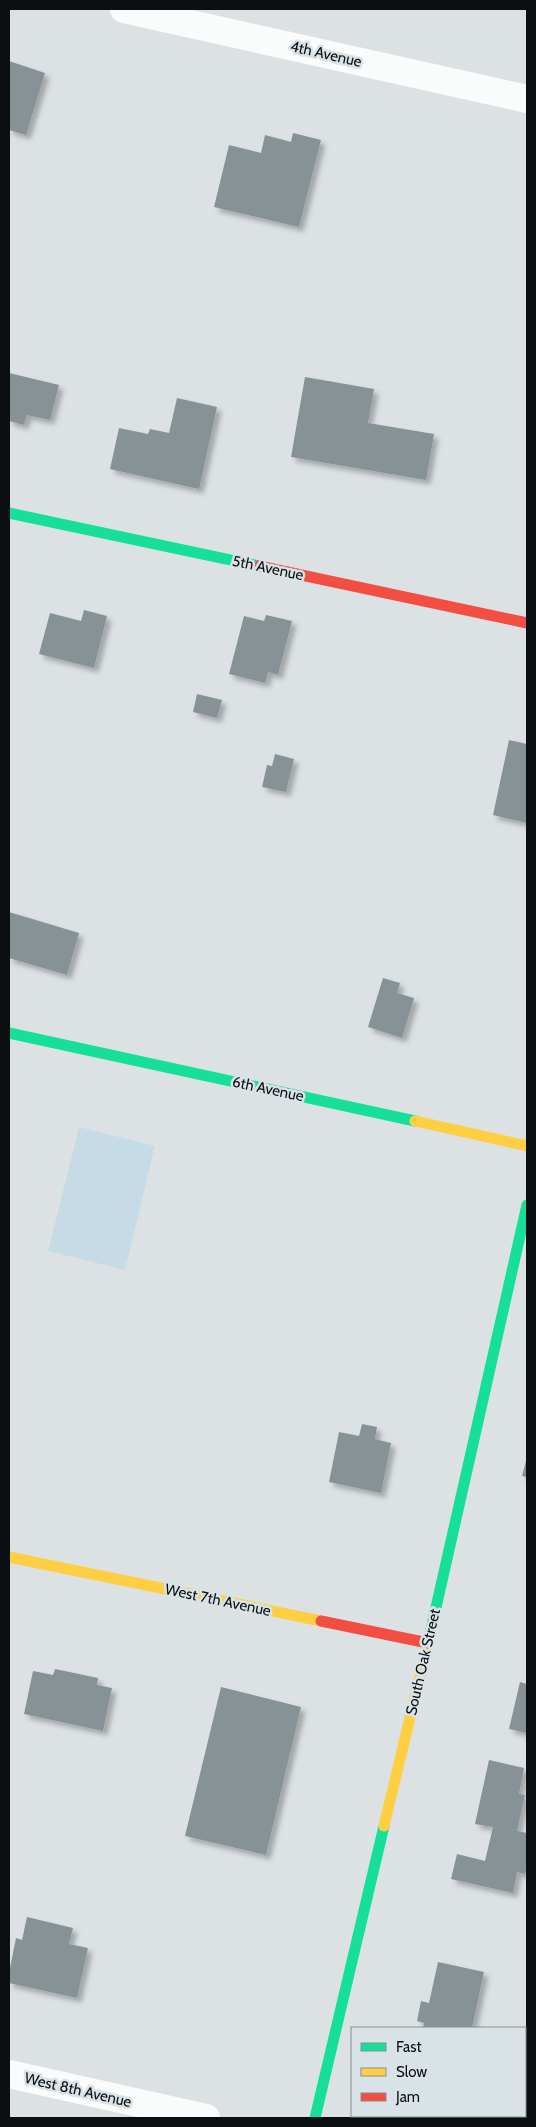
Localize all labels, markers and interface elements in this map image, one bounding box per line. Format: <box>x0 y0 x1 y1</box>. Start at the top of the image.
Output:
street label: 4th Avenue <box>289 37 364 71</box>
street label: 5th Avenue <box>231 552 306 584</box>
street label: 6th Avenue <box>231 1073 306 1105</box>
street label: West 7th Avenue <box>163 1580 273 1620</box>
street label: South Oak Street <box>402 1607 444 1717</box>
legend <box>351 2027 526 2117</box>
text: Fast <box>396 2038 421 2056</box>
text: Slow <box>396 2063 427 2081</box>
street label: West 8th Avenue <box>23 2069 134 2111</box>
text: Jam <box>395 2088 420 2106</box>

